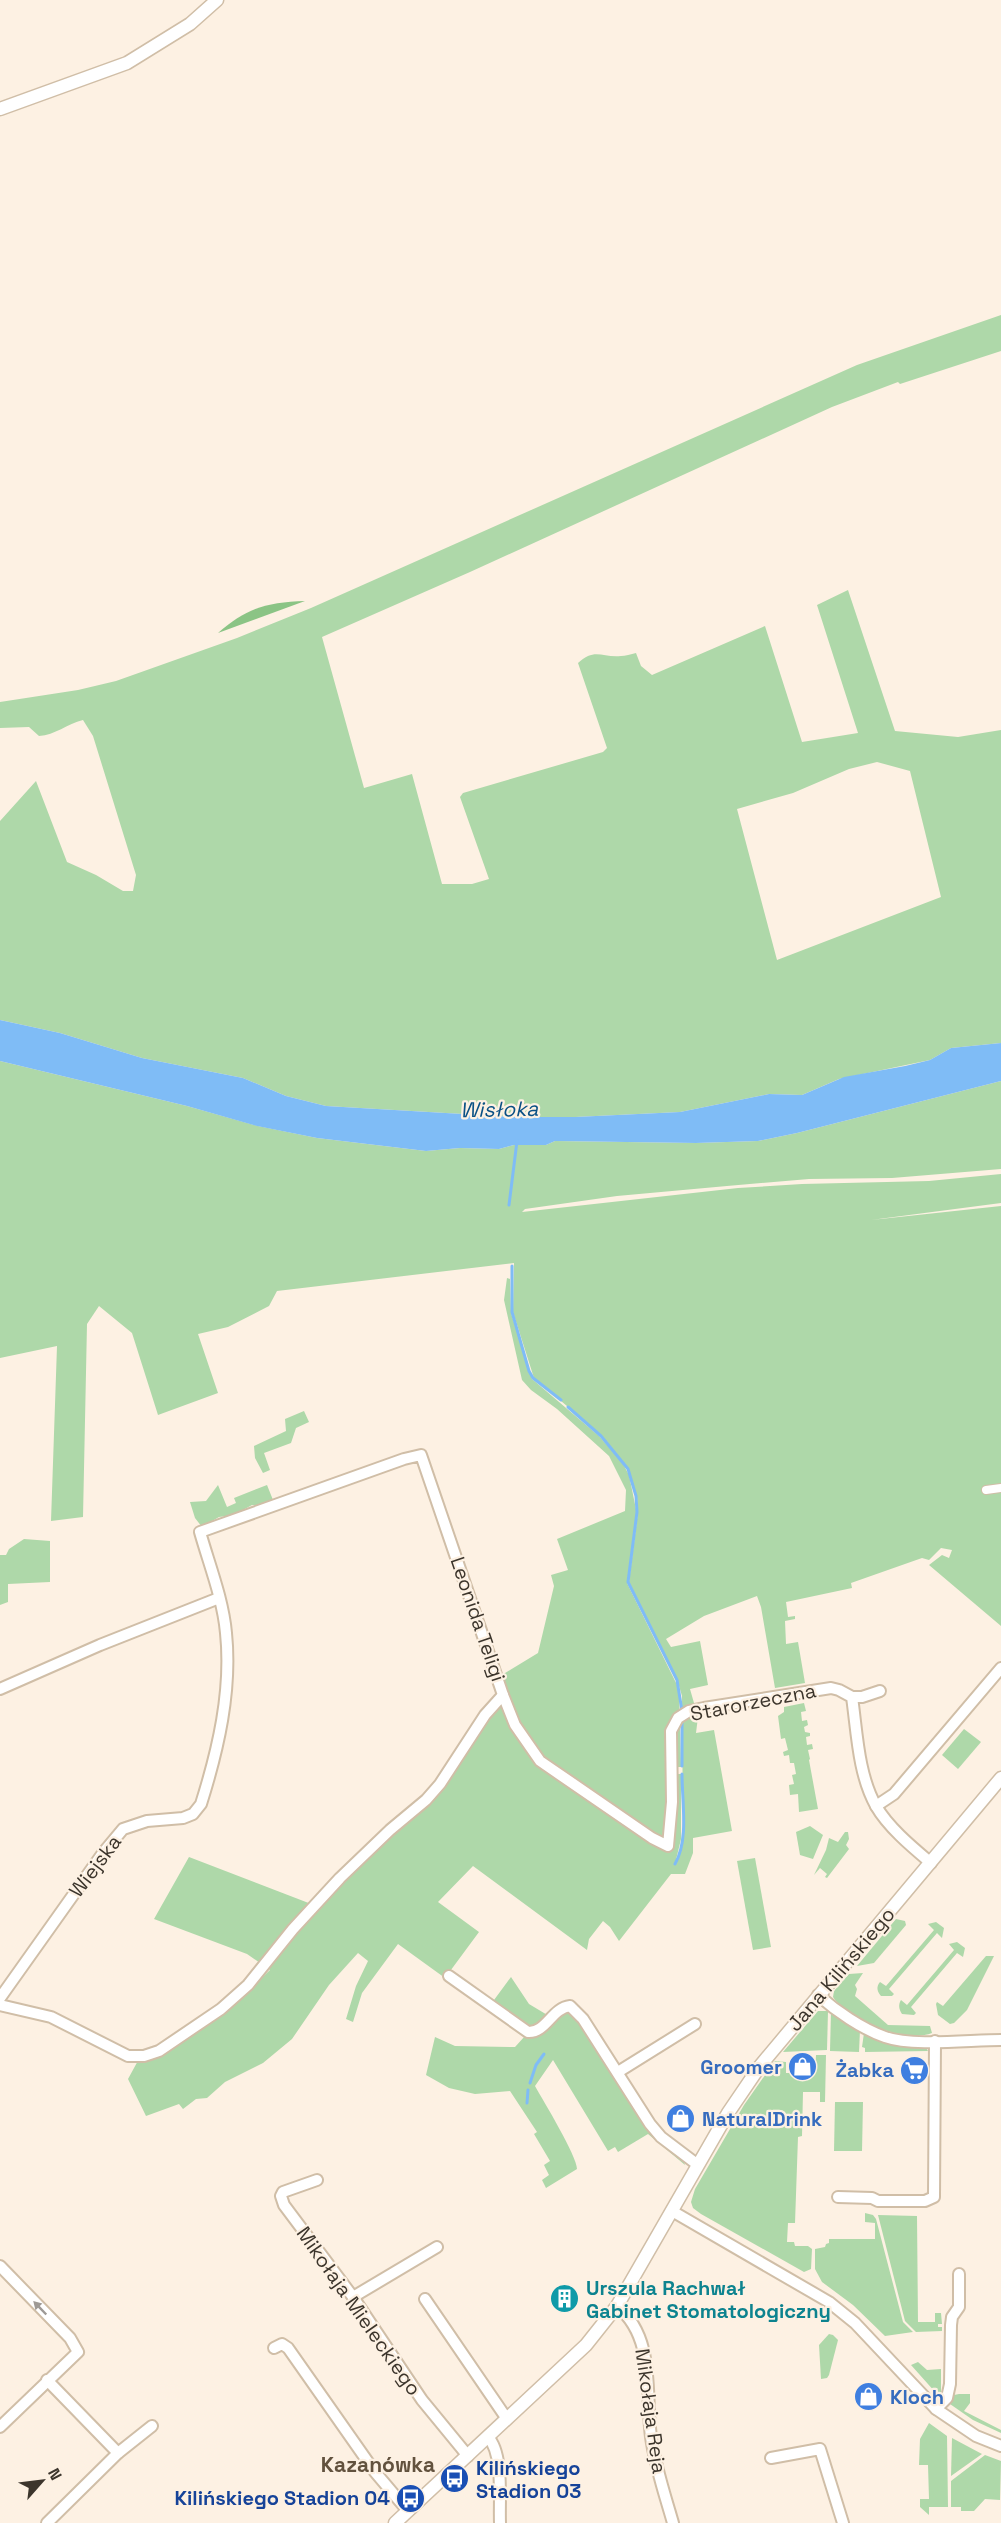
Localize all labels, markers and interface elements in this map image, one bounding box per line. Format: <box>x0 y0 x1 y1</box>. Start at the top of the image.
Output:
water label: Wisłoka <box>460 1095 539 1123</box>
street label: Leonida Teligi <box>444 1553 512 1685</box>
street label: Starorzeczna <box>688 1677 818 1727</box>
street label: Wiejska <box>63 1830 127 1902</box>
street label: Jana Kilińskiego <box>781 1902 901 2036</box>
shop icon: Groomer <box>787 2051 819 2083</box>
place label: Groomer <box>700 2054 782 2080</box>
supermarket icon: Żabka <box>899 2054 931 2086</box>
place label: Żabka <box>836 2057 894 2083</box>
shop icon: NaturalDrink <box>665 2103 697 2135</box>
place label: NaturalDrink <box>702 2106 822 2132</box>
street label: Mikołaja Mieleckiego <box>291 2221 427 2401</box>
place label: Urszula Rachwał Gabinet Stomatologiczny <box>586 2275 831 2324</box>
building icon: Urszula Rachwał Gabinet Stomatologiczny <box>549 2283 581 2315</box>
one-way arrow <box>34 2301 48 2315</box>
street label: Mikołaja Reja <box>629 2347 673 2475</box>
shop icon: Kloch <box>853 2381 885 2413</box>
place label: Kloch <box>890 2384 944 2410</box>
north arrow <box>12 2451 72 2511</box>
district label: Kazanówka <box>321 2451 435 2478</box>
place label: Kilińskiego Stadion 03 <box>476 2455 581 2504</box>
bus stop icon: Kilińskiego Stadion 03 <box>439 2463 471 2495</box>
text: N <box>43 2465 67 2484</box>
bus stop icon: Kilińskiego Stadion 04 <box>395 2482 427 2514</box>
place label: Kilińskiego Stadion 04 <box>175 2485 390 2511</box>

